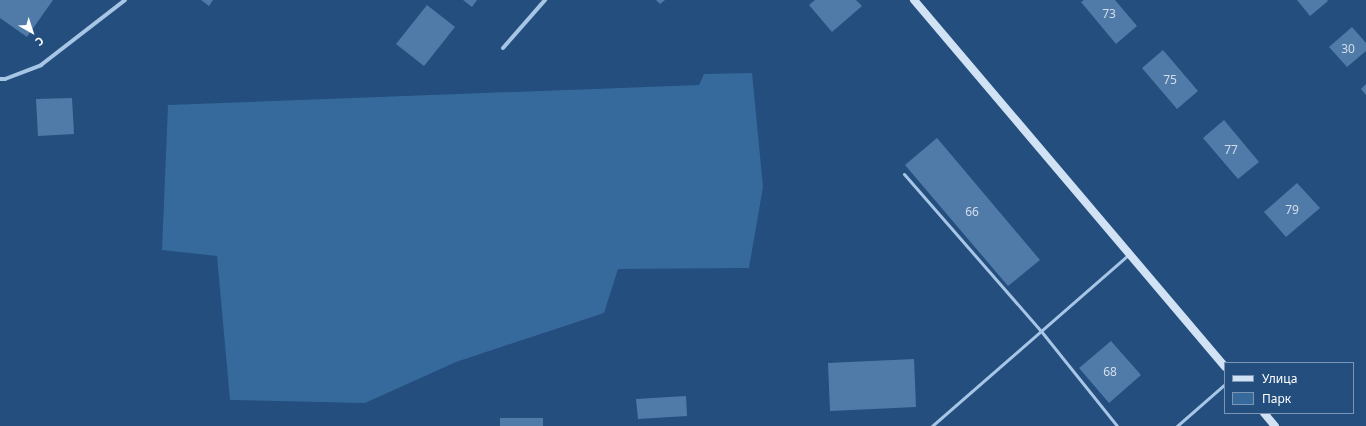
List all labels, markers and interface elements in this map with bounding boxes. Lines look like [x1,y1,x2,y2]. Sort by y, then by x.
house number: 73 [1102,7,1116,21]
north arrow [12,12,52,52]
text: С [32,34,47,50]
house number: 30 [1341,42,1355,56]
house number: 75 [1163,73,1177,87]
house number: 77 [1224,143,1238,157]
house number: 79 [1285,203,1299,217]
house number: 66 [965,205,979,219]
legend [1224,362,1354,414]
house number: 68 [1103,365,1117,379]
text: Улица [1262,370,1297,387]
text: Парк [1262,390,1291,407]

